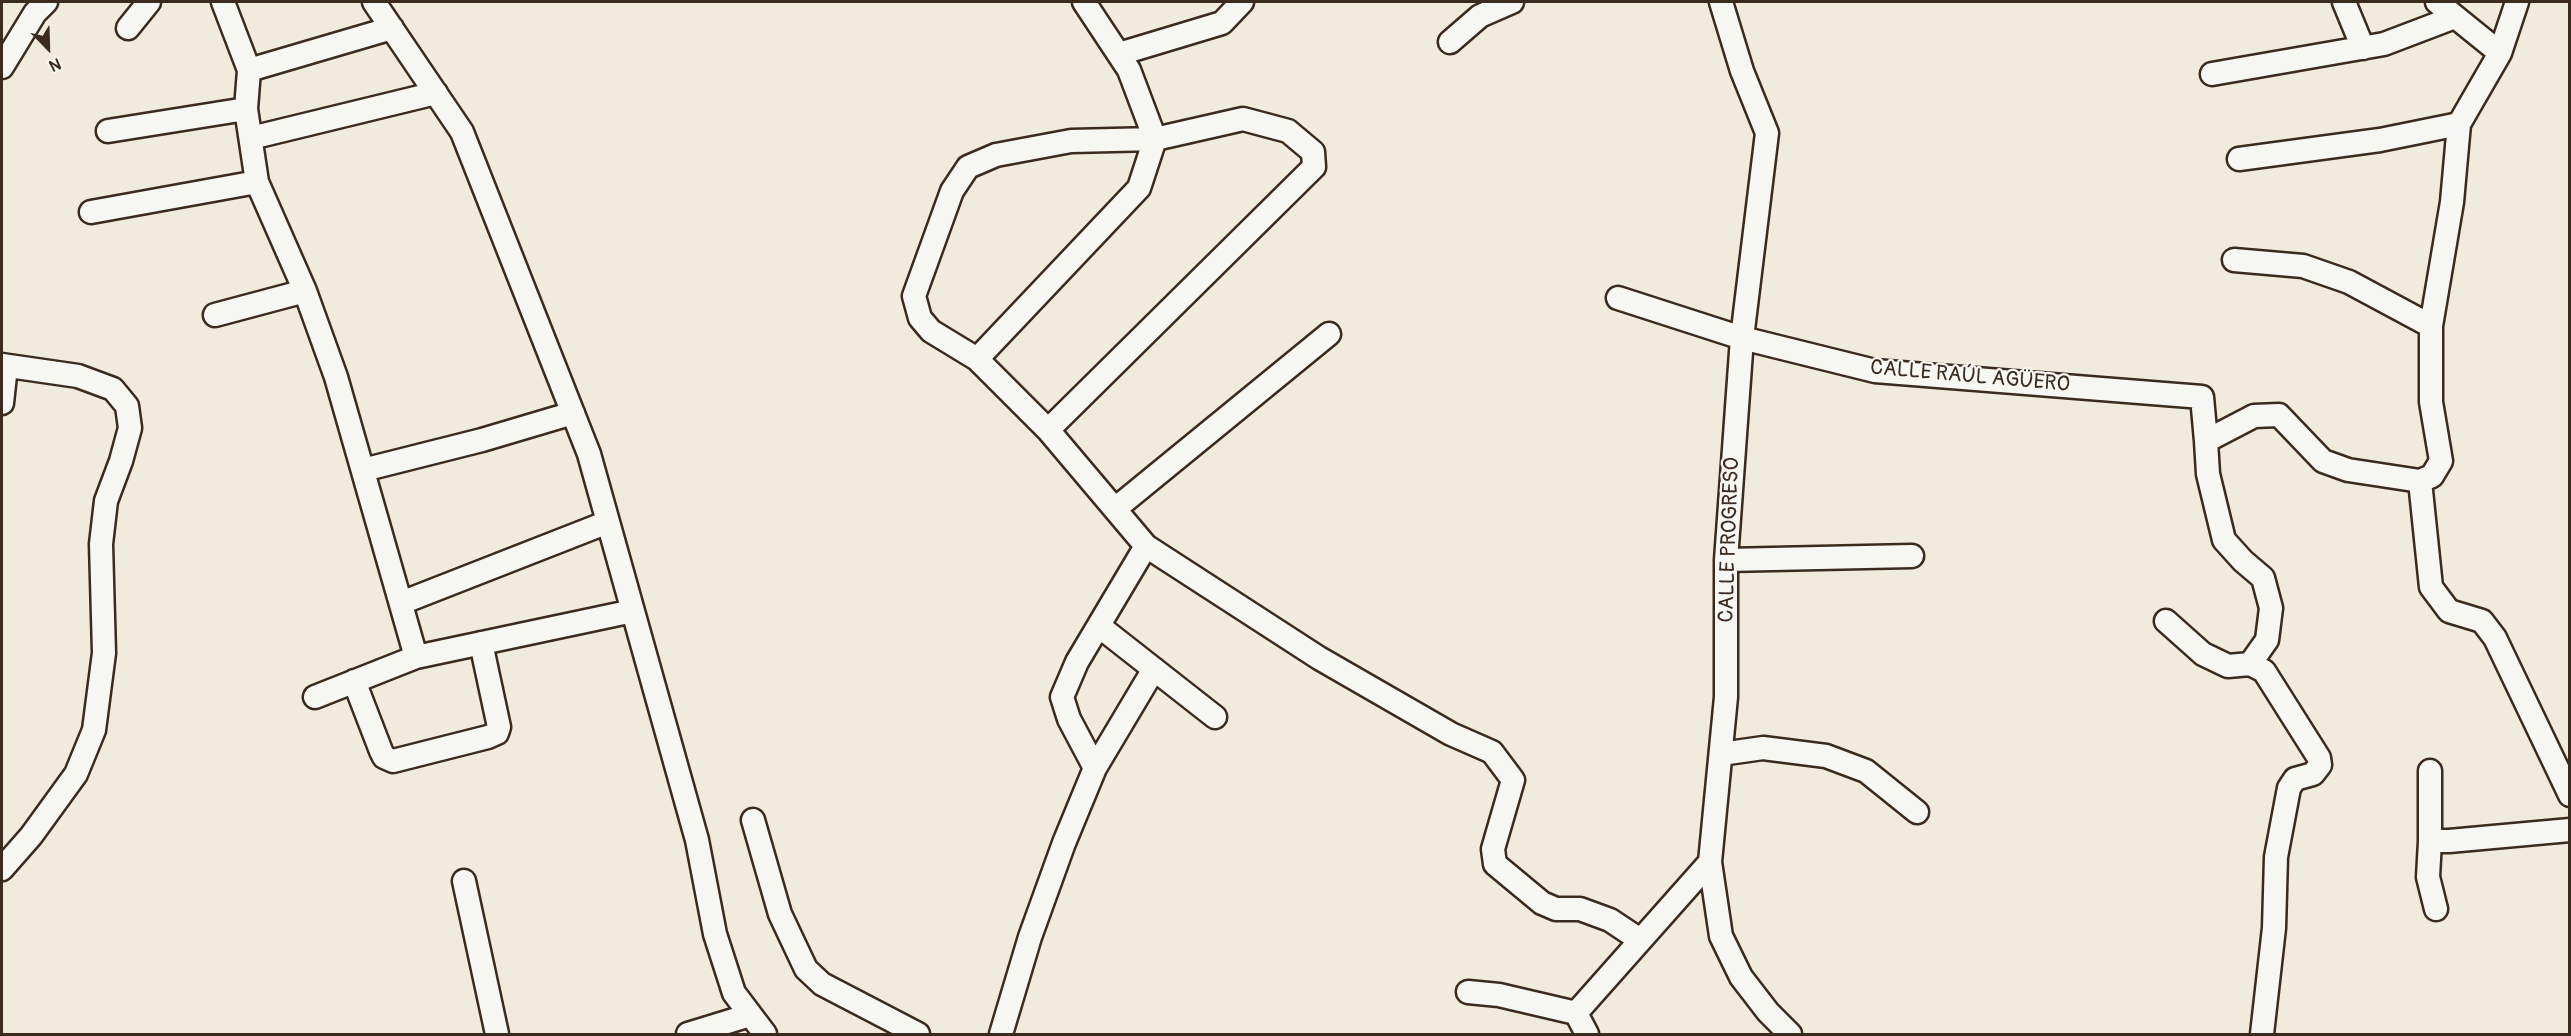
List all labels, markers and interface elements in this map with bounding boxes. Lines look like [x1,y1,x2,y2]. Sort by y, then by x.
north arrow [18,18,78,78]
text: N [46,53,64,76]
street label: CALLE RAÚL AGÜERO [1869,356,2071,398]
street label: CALLE PROGRESO [1715,457,1745,623]

